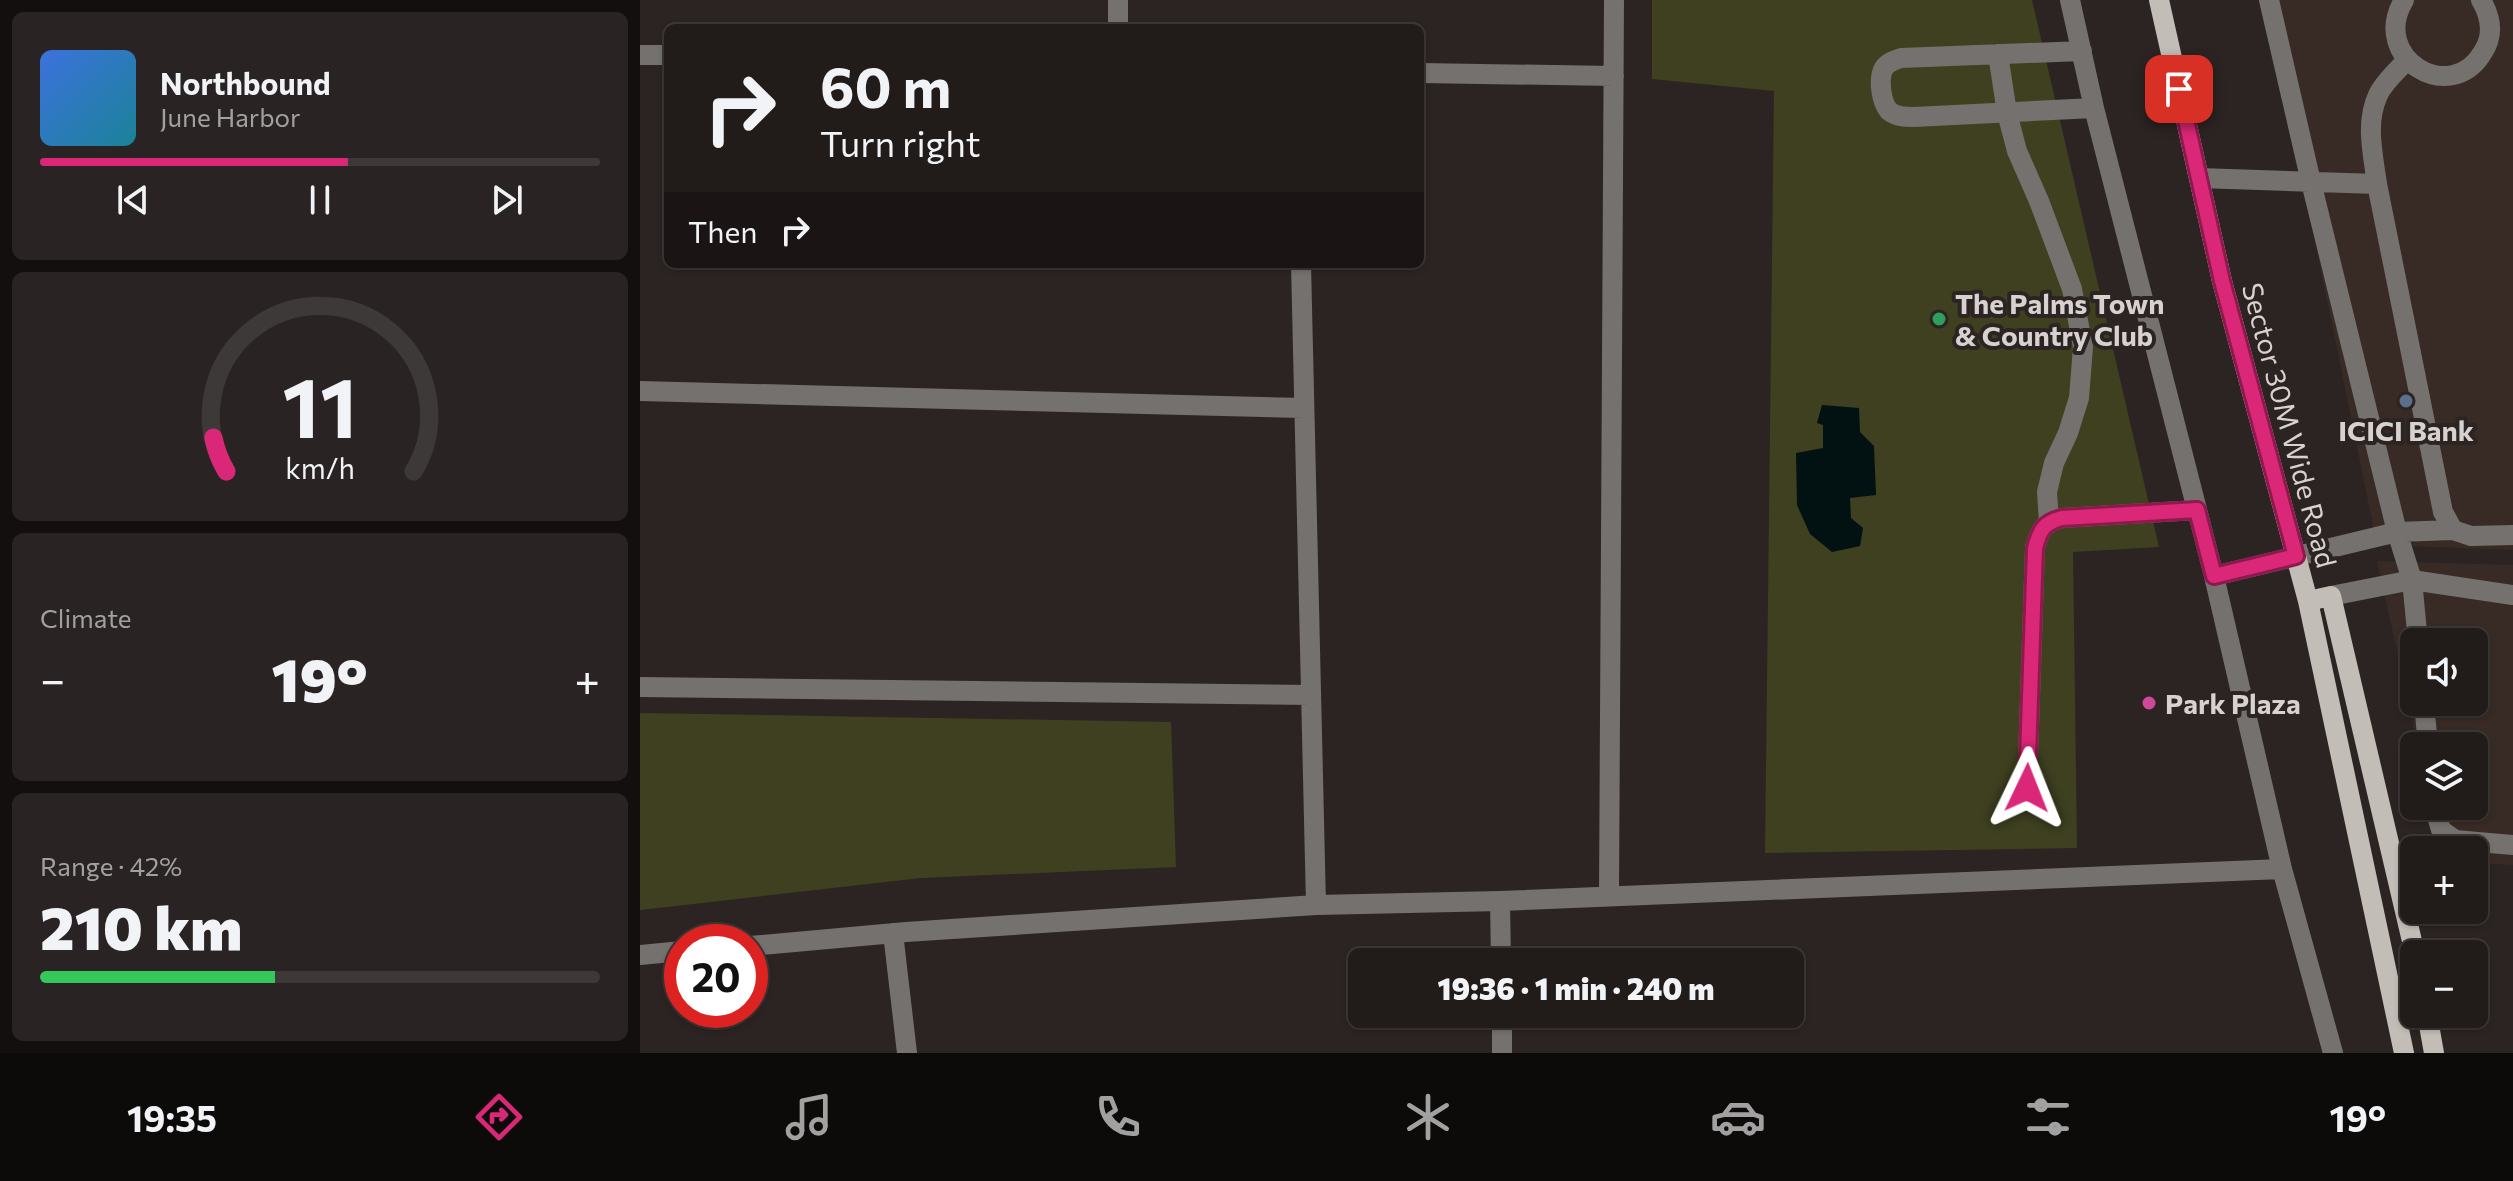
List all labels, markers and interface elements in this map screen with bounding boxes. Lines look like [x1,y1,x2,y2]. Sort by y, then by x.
text: 60 m [820,51,951,120]
pin [2145,55,2213,123]
icon: right [688,56,792,160]
text: Northbound [160,64,331,101]
icon: arrive [2157,67,2201,111]
text: June Harbor [160,101,300,132]
text: Turn right [820,120,981,164]
icon: previous [111,178,155,222]
icon: pause [298,178,342,222]
icon: next [485,178,529,222]
icon: right [773,208,817,252]
text: Then [688,212,757,249]
street label: Sector 30M Wide Road [2236,279,2344,571]
place label: The Palms Town & Country Club [1955,286,2164,352]
marker: The Palms Town & Country Club [1930,310,1948,328]
text: 11 [282,353,358,455]
marker: ICICI Bank [2397,392,2415,410]
place label: ICICI Bank [2338,413,2474,447]
text: km/h [285,451,355,486]
text: Climate [40,602,132,633]
map controls [2400,628,2488,1028]
button: sound [2400,628,2488,716]
text: 19° [271,641,368,714]
text: − [40,651,65,705]
text: + [574,651,600,705]
place label: Park Plaza [2165,686,2301,720]
marker: Park Plaza [2140,694,2158,712]
button: layers [2400,732,2488,820]
position arrow [1985,746,2069,830]
button: + [2400,836,2488,924]
text: Range · 42% [40,850,182,881]
text: 210 km [40,889,242,962]
speed limit sign: 20 [664,924,768,1028]
button: − [2400,940,2488,1028]
text: 19:36 · 1 min · 240 m [1438,969,1714,1006]
icon: directions [471,1089,527,1145]
icon: music [781,1089,837,1145]
icon: phone [1090,1089,1146,1145]
icon: climate [1400,1089,1456,1145]
icon: car [1710,1089,1766,1145]
icon: filters [2020,1089,2076,1145]
text: 19:35 [127,1095,217,1139]
text: 19° [2330,1095,2386,1139]

